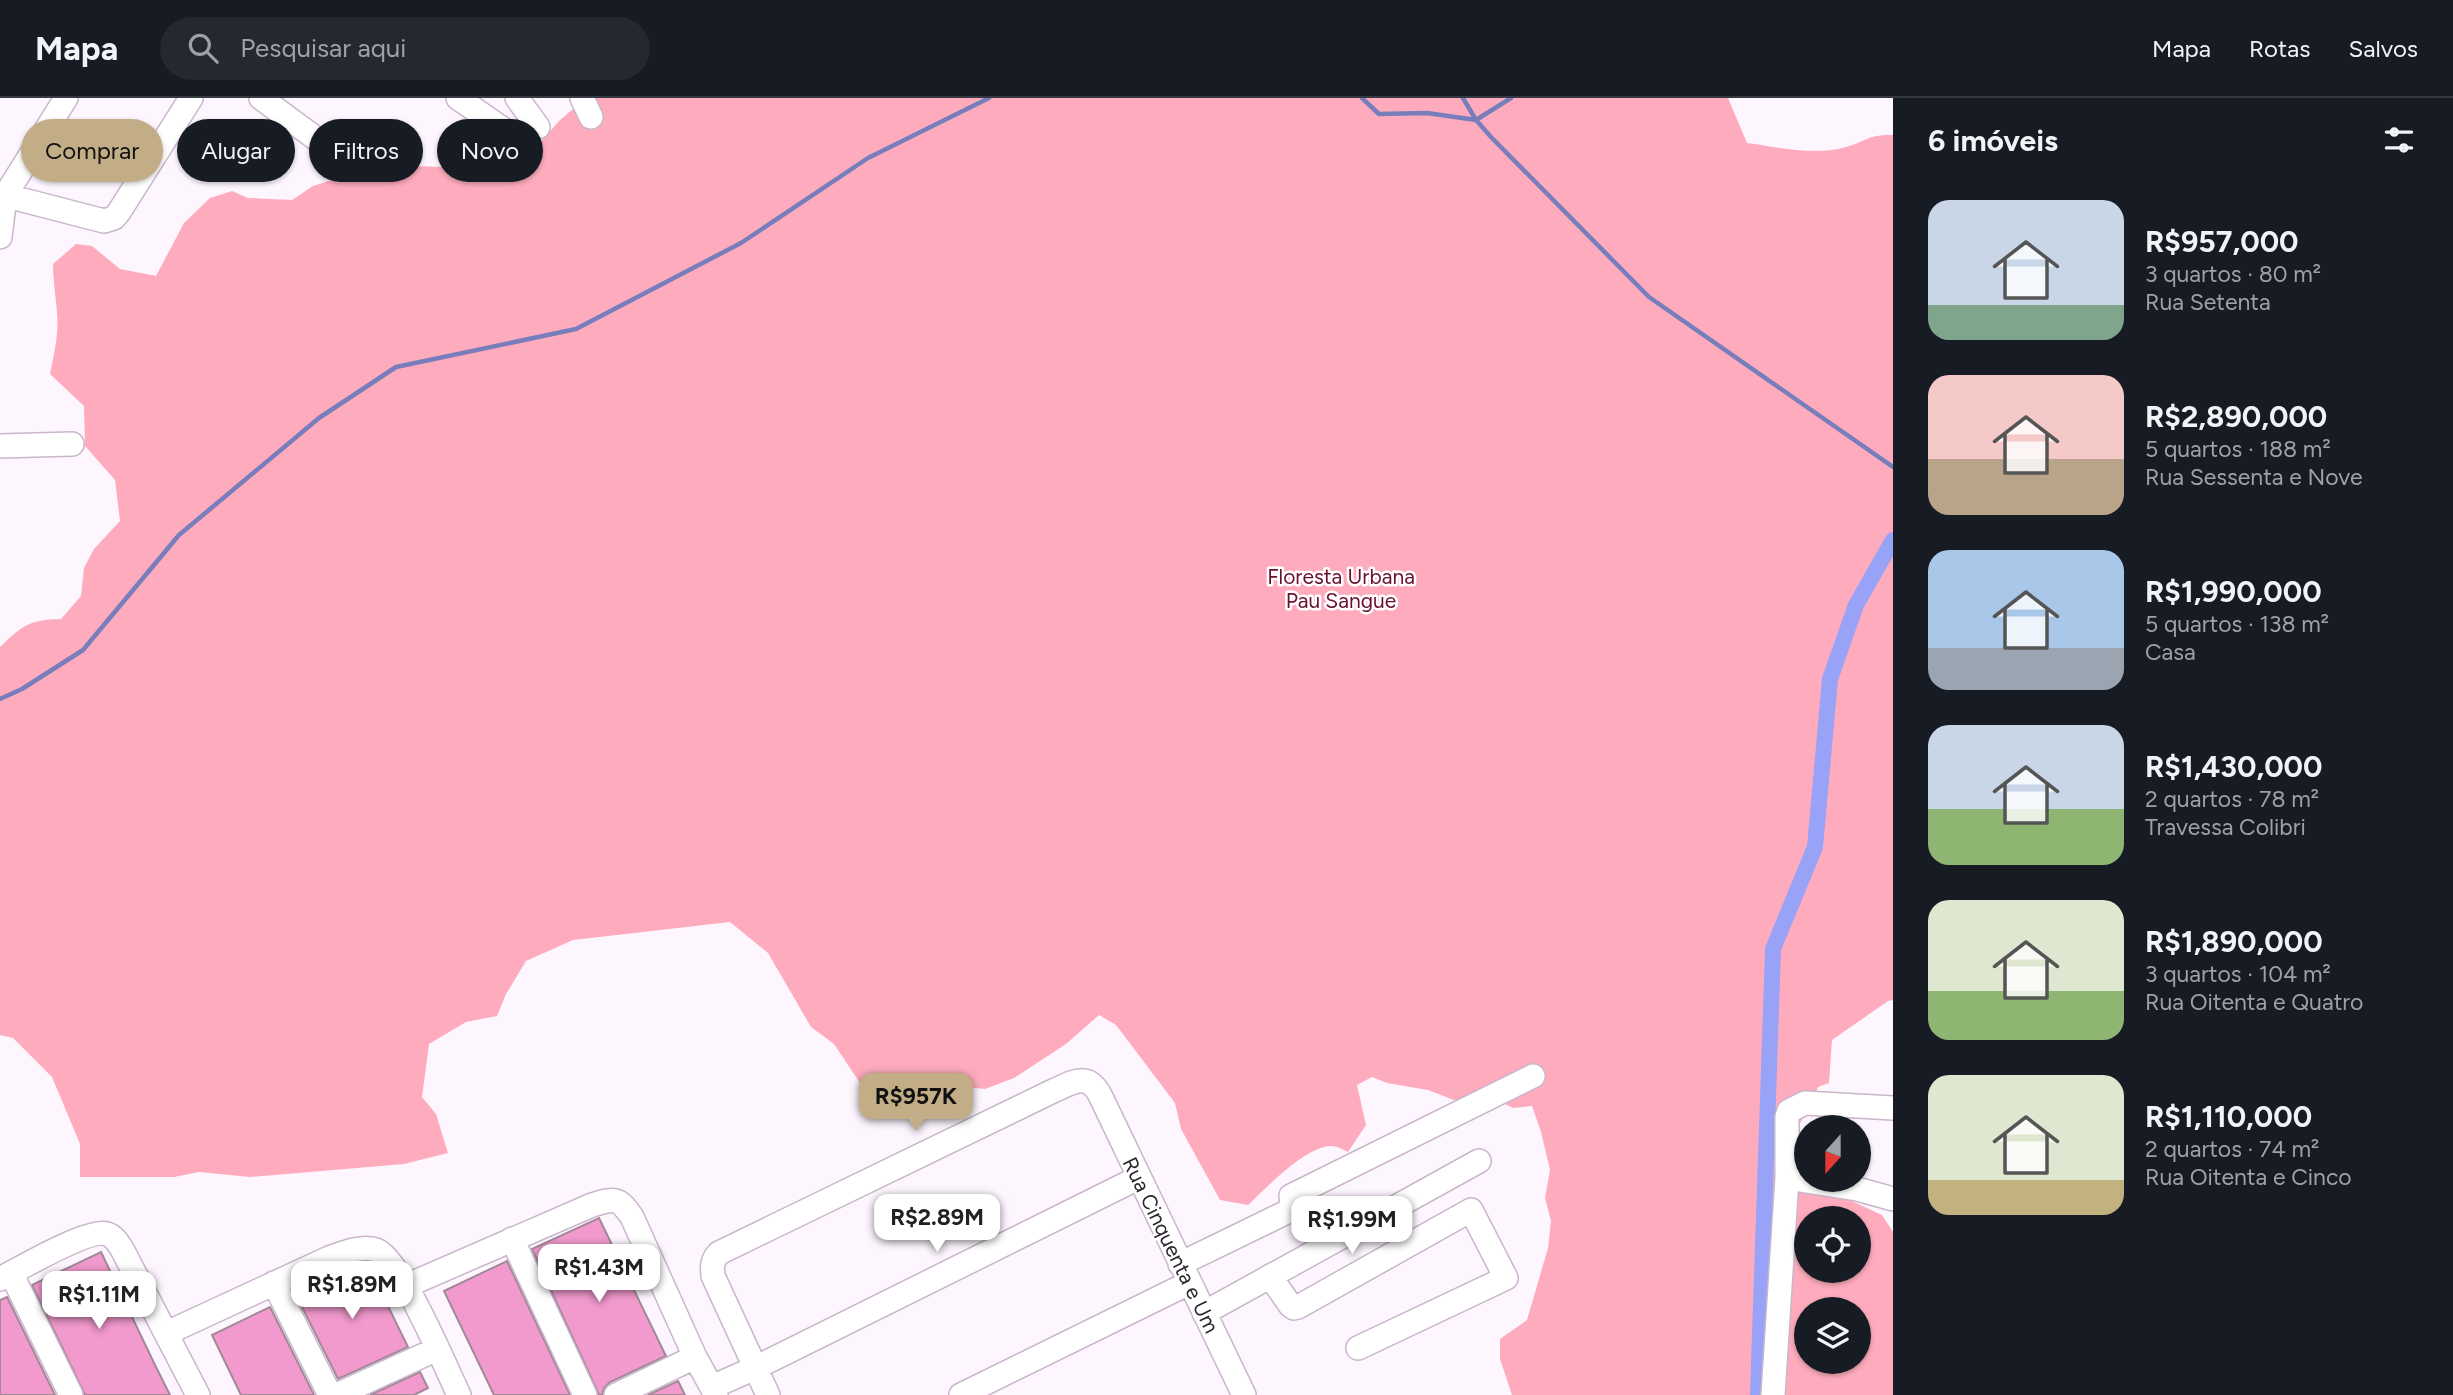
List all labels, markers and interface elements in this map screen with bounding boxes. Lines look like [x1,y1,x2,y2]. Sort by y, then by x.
search box [160,17,650,80]
text: Mapa [35,29,118,68]
icon: search [184,29,222,67]
text: Pesquisar aqui [240,32,406,64]
text: Mapa [2152,34,2211,63]
text: Rotas [2249,34,2310,63]
text: Salvos [2348,34,2418,63]
chip: Comprar [21,119,163,182]
chip: Alugar [177,119,295,182]
chip: Filtros [309,119,423,182]
chip: Novo [437,119,543,182]
icon: filters [2380,121,2418,159]
text: 6 imóveis [1928,122,2058,159]
text: R$957,000 [2145,223,2299,260]
icon: home [1984,228,2068,312]
text: 3 quartos · 80 m² [2145,260,2321,288]
text: Rua Setenta [2145,288,2271,316]
text: R$2,890,000 [2145,398,2327,435]
icon: home [1984,403,2068,487]
text: 5 quartos · 188 m² [2145,435,2331,463]
text: Rua Sessenta e Nove [2145,463,2363,491]
park label: Floresta Urbana Pau Sangue [1267,564,1415,613]
text: R$1,990,000 [2145,573,2322,610]
icon: home [1984,578,2068,662]
text: 5 quartos · 138 m² [2145,610,2329,638]
text: Casa [2145,638,2196,666]
text: R$1,430,000 [2145,748,2322,785]
icon: home [1984,753,2068,837]
text: 2 quartos · 78 m² [2145,785,2319,813]
text: Travessa Colibri [2145,813,2306,841]
text: R$1,890,000 [2145,923,2323,960]
icon: home [1984,928,2068,1012]
text: 3 quartos · 104 m² [2145,960,2331,988]
text: Rua Oitenta e Quatro [2145,988,2363,1016]
pin: R$957K [859,1074,973,1133]
text: R$957K [875,1082,957,1110]
text: R$1,110,000 [2145,1098,2312,1135]
icon: home [1984,1103,2068,1187]
north arrow [1794,1115,1871,1192]
map controls [1794,1115,1871,1374]
text: 2 quartos · 74 m² [2145,1135,2319,1163]
street label: Rua Cinquenta e Um [1118,1153,1224,1337]
text: Rua Oitenta e Cinco [2145,1163,2352,1191]
pin: R$2.89M [872,1194,1002,1254]
pin: R$1.99M [1287,1196,1417,1256]
text: R$2.89M [890,1203,984,1231]
text: R$1.99M [1307,1205,1397,1233]
button: locate [1794,1206,1871,1283]
pin: R$1.43M [534,1244,664,1304]
text: R$1.43M [554,1253,644,1281]
pin: R$1.89M [287,1262,417,1321]
text: R$1.89M [307,1270,397,1298]
pin: R$1.11M [34,1272,164,1331]
text: R$1.11M [58,1280,140,1308]
button: layers [1794,1297,1871,1374]

